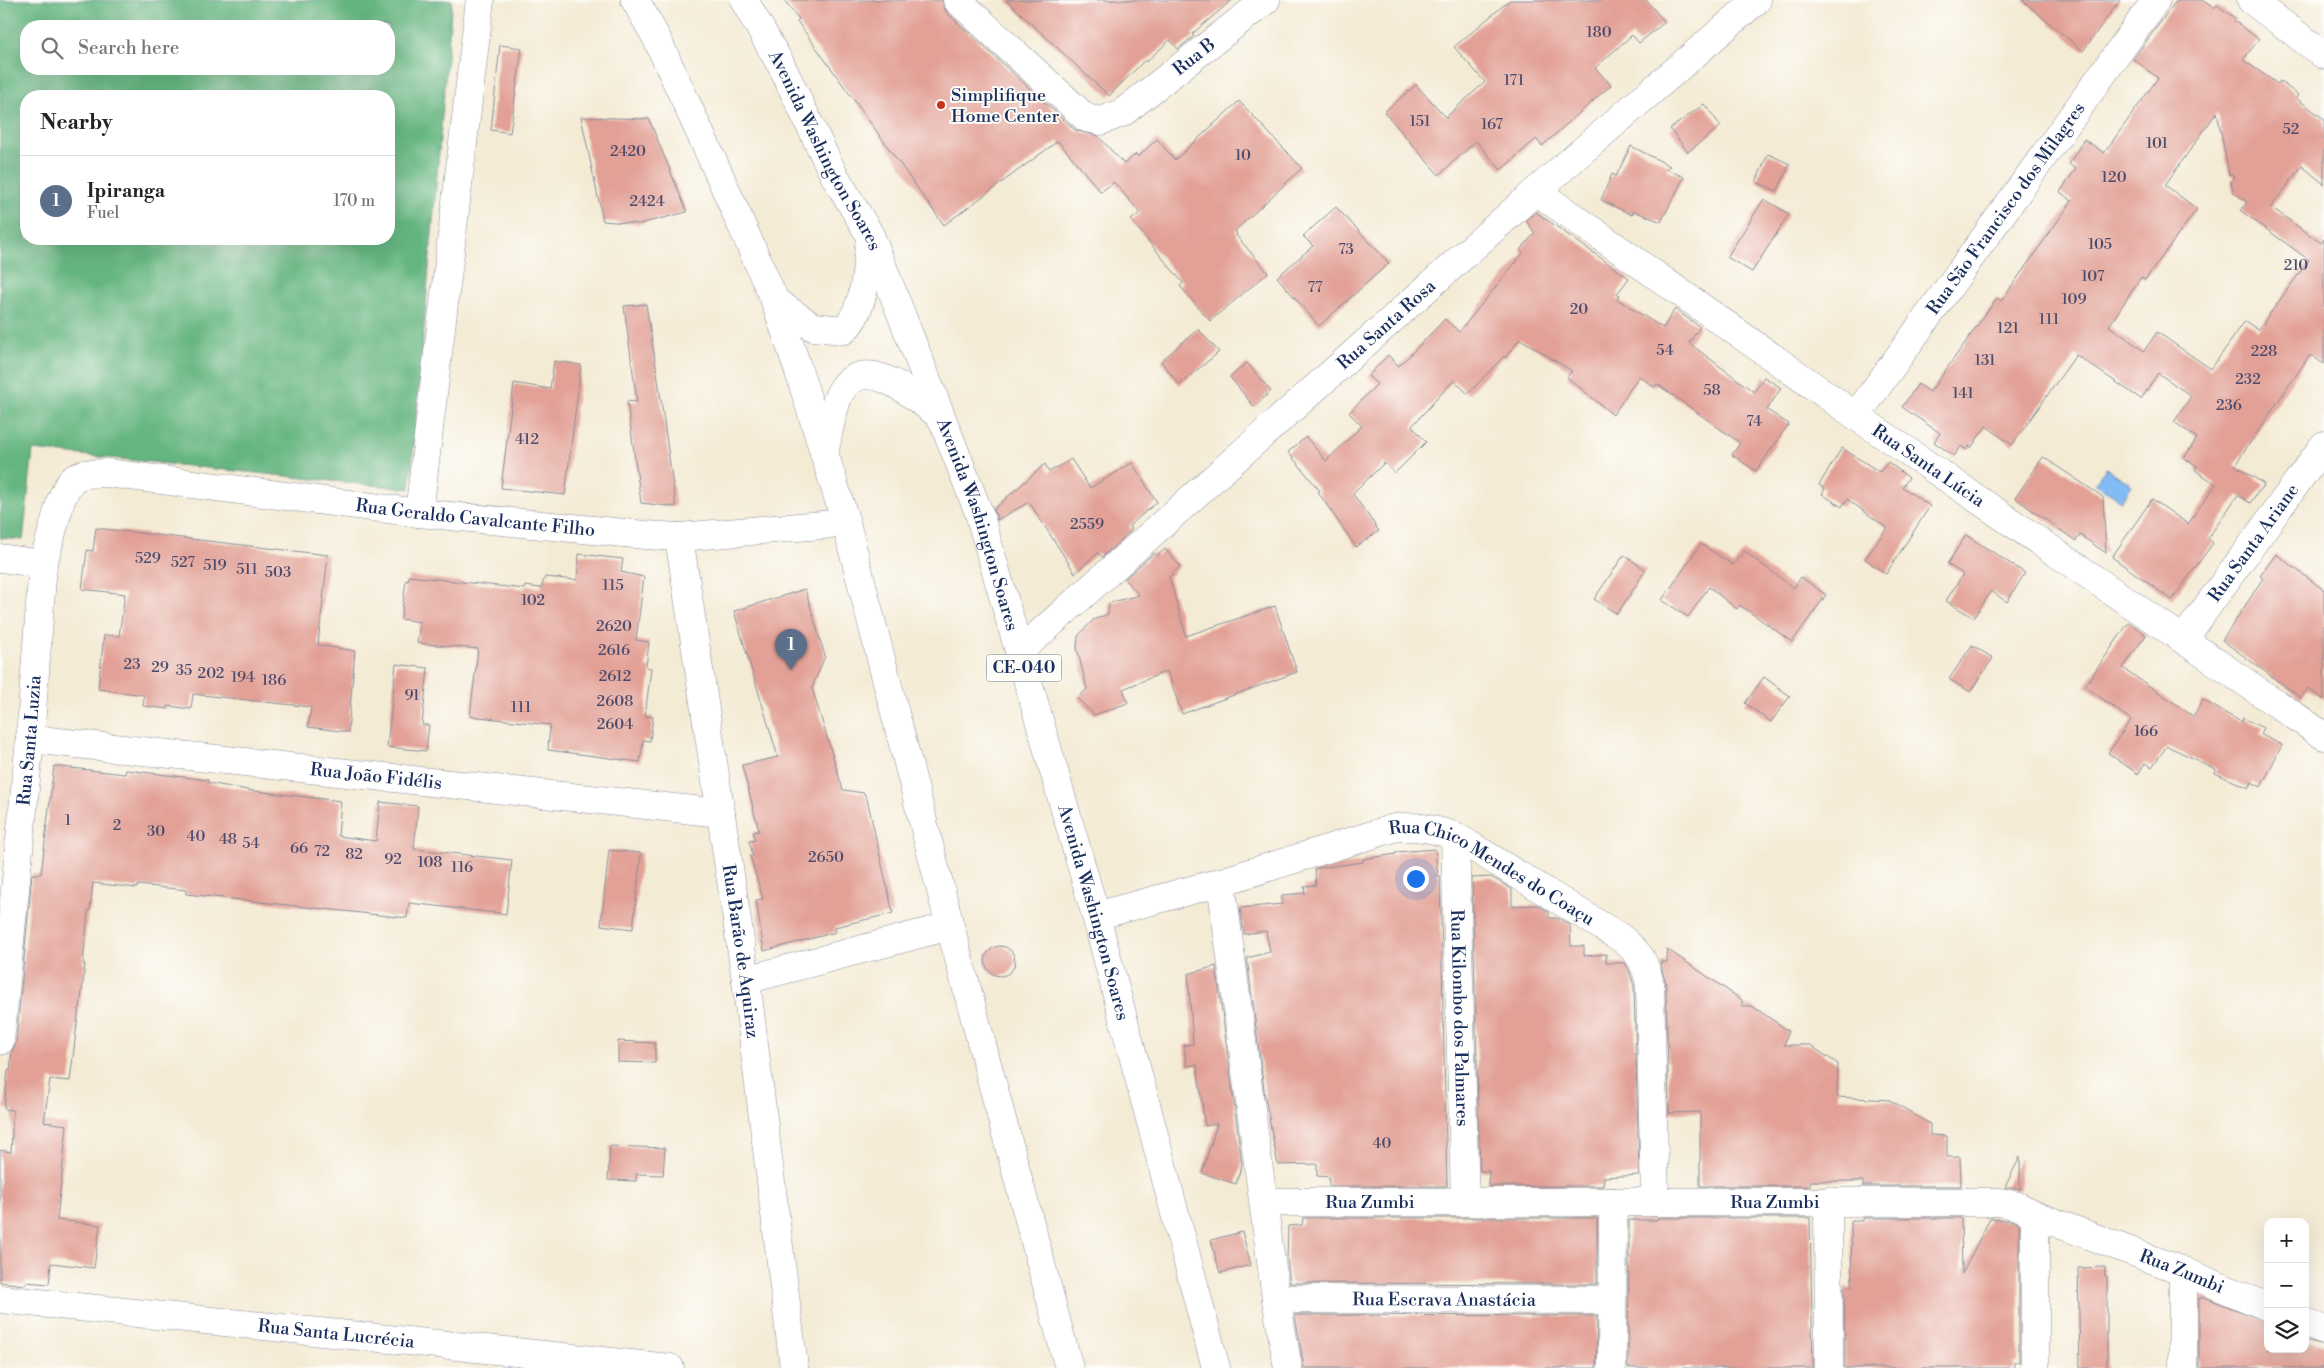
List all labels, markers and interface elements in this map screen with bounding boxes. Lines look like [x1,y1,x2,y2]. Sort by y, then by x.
search box [20,20,395,75]
house number: 180 [1586,23,1612,42]
street label: Rua B [1168,33,1220,80]
icon: search [38,34,66,62]
text: Search here [78,36,179,60]
street label: Avenida Washington Soares [763,45,887,254]
house number: 171 [1504,71,1525,90]
place label: Simplifique Home Center [951,84,1060,128]
street label: Rua São Francisco dos Milagres [1921,97,2090,319]
marker: Simplifique Home Center [935,99,947,111]
text: Nearby [40,110,113,136]
house number: 151 [1409,112,1431,131]
house number: 167 [1481,115,1503,134]
house number: 52 [2283,120,2299,139]
house number: 101 [2146,134,2168,153]
house number: 2420 [610,142,646,161]
house number: 10 [1235,146,1251,165]
house number: 120 [2101,168,2127,187]
text: Ipiranga [87,179,165,203]
text: 1 [52,191,60,211]
text: 170 m [333,191,375,211]
house number: 2424 [629,192,665,211]
text: Fuel [87,203,119,223]
house number: 105 [2088,235,2112,254]
house number: 73 [1338,240,1354,259]
house number: 210 [2284,256,2308,275]
house number: 107 [2081,267,2105,286]
street label: Rua Santa Rosa [1332,274,1441,375]
house number: 77 [1307,278,1323,297]
house number: 109 [2061,290,2087,309]
house number: 20 [1570,300,1588,319]
house number: 111 [2039,310,2060,329]
house number: 121 [1997,319,2020,338]
house number: 54 [1656,341,1674,360]
house number: 228 [2251,342,2277,361]
house number: 131 [1975,351,1996,370]
house number: 232 [2235,370,2261,389]
house number: 58 [1703,381,1721,400]
house number: 141 [1952,384,1974,403]
house number: 236 [2216,396,2242,415]
house number: 74 [1746,412,1762,431]
street label: Avenida Washington Soares [931,414,1024,633]
street label: Rua Santa Lúcia [1868,419,1990,513]
house number: 412 [515,430,539,449]
street label: Rua Santa Ariane [2203,479,2304,606]
street label: Rua Geraldo Cavalcante Filho [354,493,596,542]
house number: 2559 [1070,515,1104,534]
house number: 529 [135,549,161,568]
house number: 527 [171,553,196,572]
house number: 519 [203,556,227,575]
house number: 511 [236,560,258,579]
house number: 503 [265,563,291,582]
house number: 115 [602,576,624,595]
house number: 102 [521,591,545,610]
house number: 2620 [596,617,632,636]
pin: 1 [775,629,807,670]
house number: 2616 [598,641,630,660]
road number: CE-040 [986,654,1062,681]
house number: 23 [124,655,140,674]
house number: 29 [151,658,169,677]
house number: 35 [176,661,192,680]
house number: 202 [198,664,224,683]
house number: 2612 [599,667,631,686]
house number: 194 [231,668,255,687]
house number: 186 [262,671,286,690]
street label: Rua Santa Luzia [12,673,46,807]
house number: 91 [404,686,420,705]
house number: 2608 [597,692,633,711]
house number: 111 [511,698,532,717]
house number: 2604 [597,715,633,734]
house number: 166 [2134,722,2158,741]
street label: Rua João Fidélis [309,758,443,795]
street label: Avenida Washington Soares [1052,801,1135,1023]
house number: 1 [65,811,72,830]
street label: Rua Chico Mendes do Coaçu [1387,815,1599,931]
house number: 2 [113,816,121,835]
house number: 30 [147,822,165,841]
house number: 40 [187,827,205,846]
house number: 48 [219,830,237,849]
house number: 54 [242,834,260,853]
house number: 66 [290,839,308,858]
house number: 72 [314,842,330,861]
house number: 82 [345,845,363,864]
house number: 2650 [808,848,844,867]
house number: 92 [384,850,402,869]
house number: 108 [417,853,443,872]
house number: 116 [451,858,473,877]
street label: Rua Barão de Aquiraz [717,863,765,1040]
your location [1403,866,1429,892]
street label: Rua Kilombo dos Palmares [1446,909,1474,1127]
house number: 40 [1373,1134,1391,1153]
street label: Rua Zumbi [1325,1191,1415,1214]
street label: Rua Zumbi [1730,1191,1820,1214]
map controls [2264,1218,2309,1353]
button: + [2264,1218,2309,1263]
street label: Rua Zumbi [2136,1244,2228,1299]
button: − [2264,1263,2309,1308]
street label: Rua Escrava Anastácia [1352,1288,1537,1311]
button: layers [2264,1308,2309,1353]
street label: Rua Santa Lucrécia [257,1314,417,1353]

